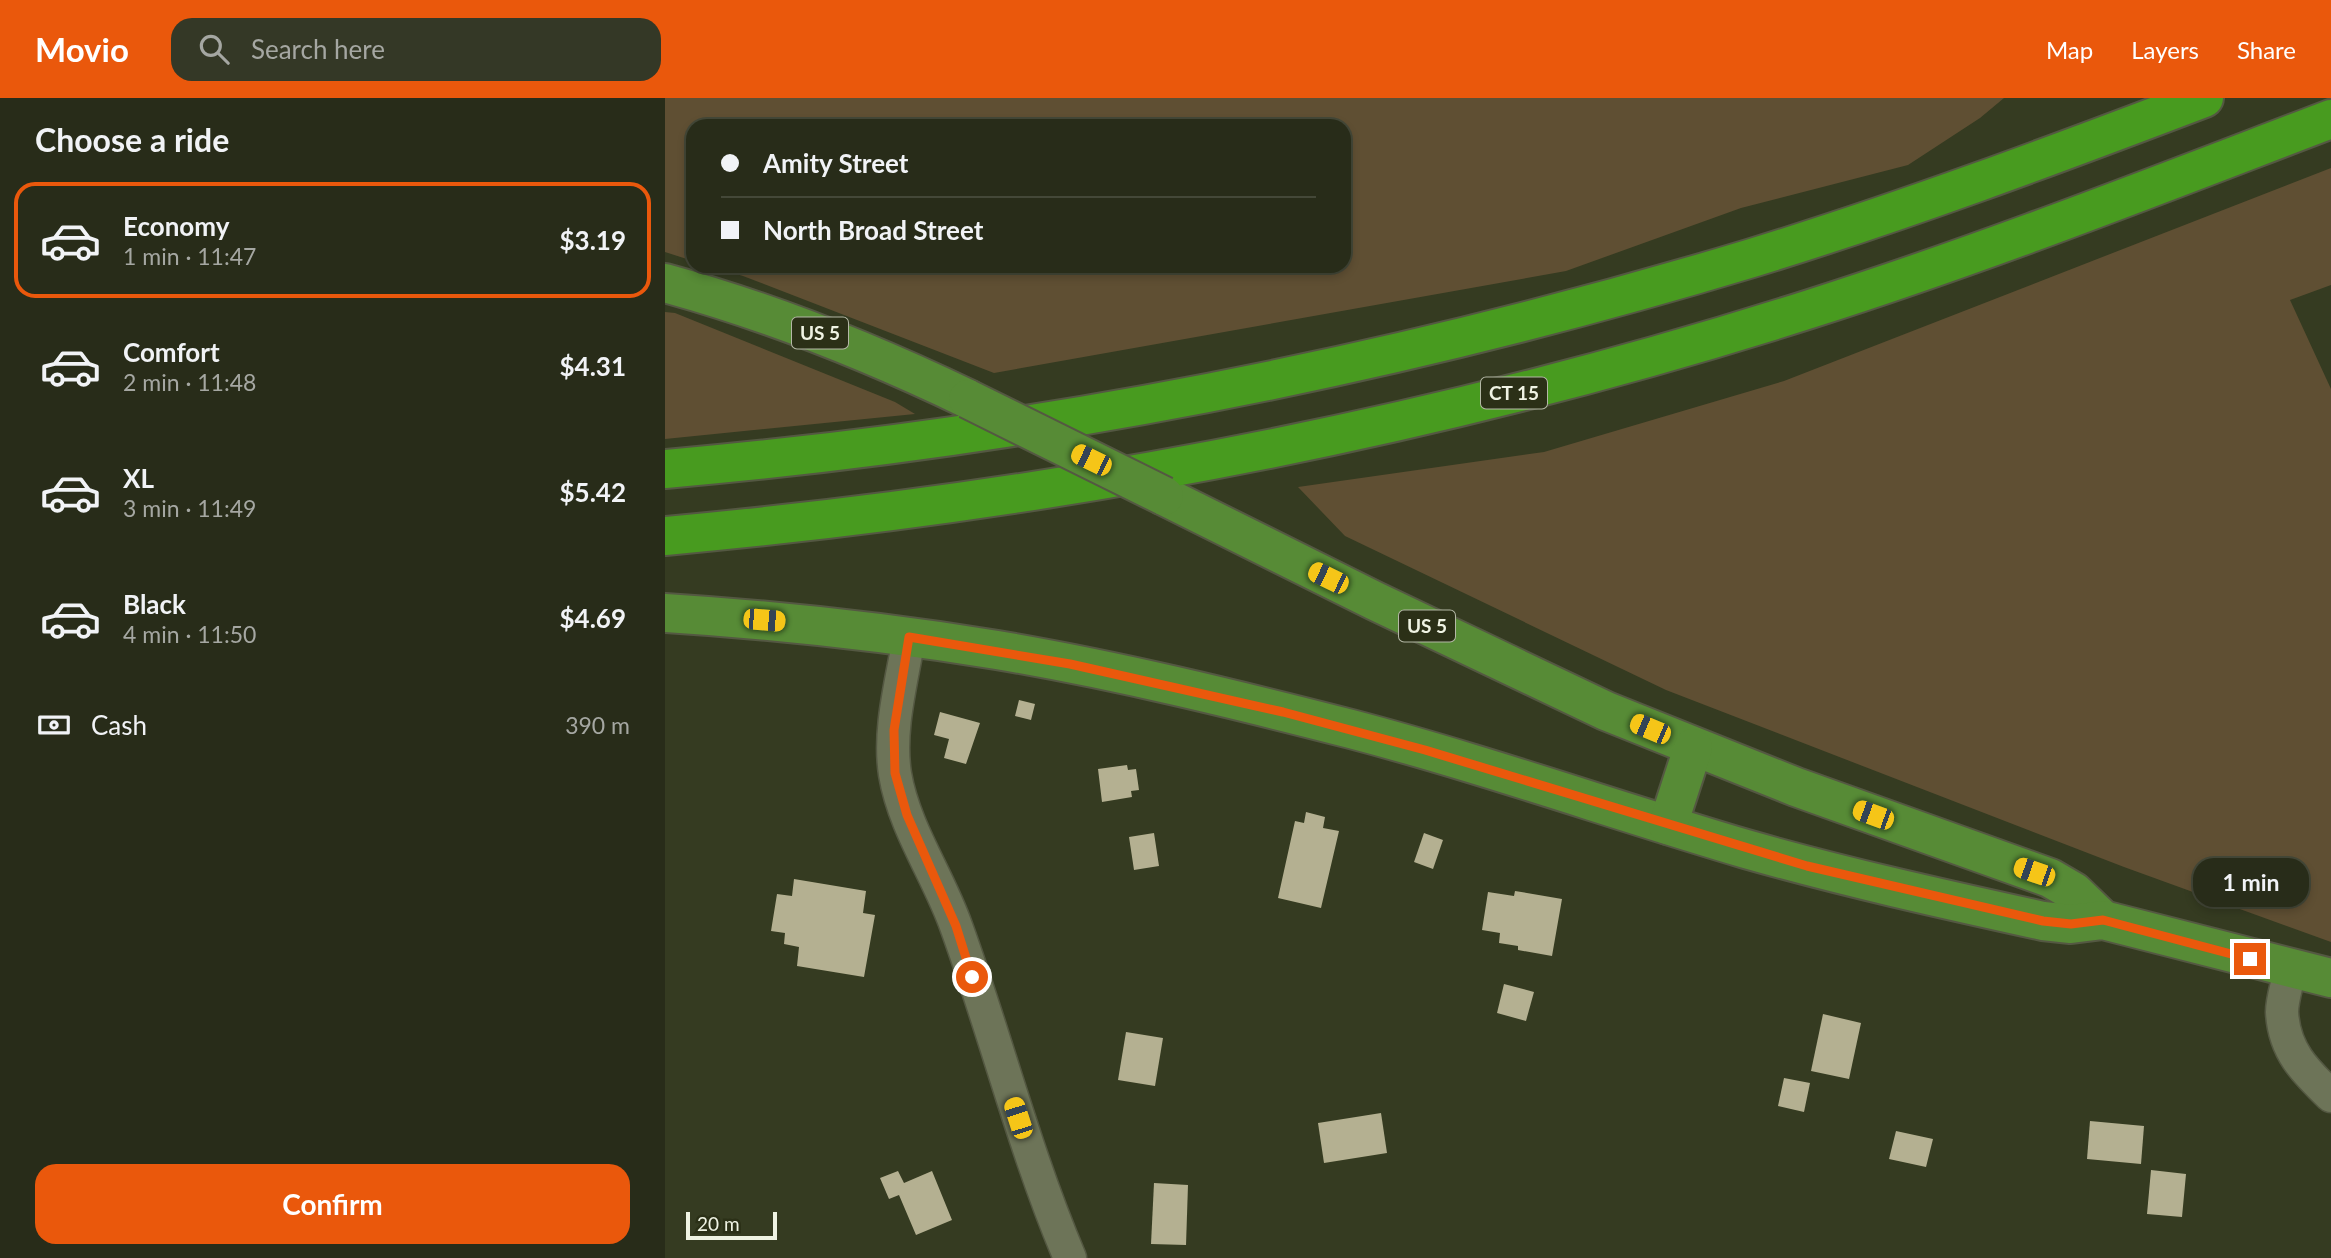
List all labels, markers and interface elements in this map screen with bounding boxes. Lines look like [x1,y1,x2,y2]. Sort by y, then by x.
search box [171,18,661,81]
text: Movio [35,29,129,69]
icon: search [195,30,233,68]
text: Search here [251,33,385,65]
text: Map [2046,35,2093,64]
text: Layers [2131,35,2199,64]
text: Share [2237,35,2296,64]
text: Choose a ride [35,120,229,159]
text: Amity Street [763,147,908,179]
icon: car [39,209,102,272]
text: Economy [123,210,229,242]
text: North Broad Street [763,214,983,246]
text: $3.19 [560,224,626,256]
text: 1 min · 11:47 [123,242,256,270]
road number: US 5 [792,317,848,348]
icon: car [39,335,102,398]
text: Comfort [123,336,220,368]
text: $4.31 [560,350,626,382]
text: 2 min · 11:48 [123,368,256,396]
road number: CT 15 [1481,378,1547,408]
car [1068,441,1115,479]
icon: car [39,461,102,524]
text: XL [123,462,154,494]
text: $5.42 [560,476,626,508]
text: 3 min · 11:49 [123,494,256,522]
car [1305,559,1352,597]
icon: car [39,587,102,650]
text: Black [123,588,186,620]
text: $4.69 [560,602,626,634]
car [743,608,786,632]
road number: US 5 [1399,610,1455,642]
text: 4 min · 11:50 [123,620,256,648]
icon: cash [35,706,73,744]
text: Cash [91,709,147,741]
text: 390 m [565,711,630,739]
car [1627,711,1674,747]
car [1850,798,1897,832]
car [2011,855,2058,889]
callout: 1 min [2192,858,2308,906]
text: 1 min [2222,868,2280,896]
route end [2234,943,2266,975]
route start [956,961,988,993]
car [1002,1095,1035,1141]
button: Confirm [35,1164,630,1244]
scale bar [686,1209,777,1241]
text: 20 m [697,1212,740,1235]

